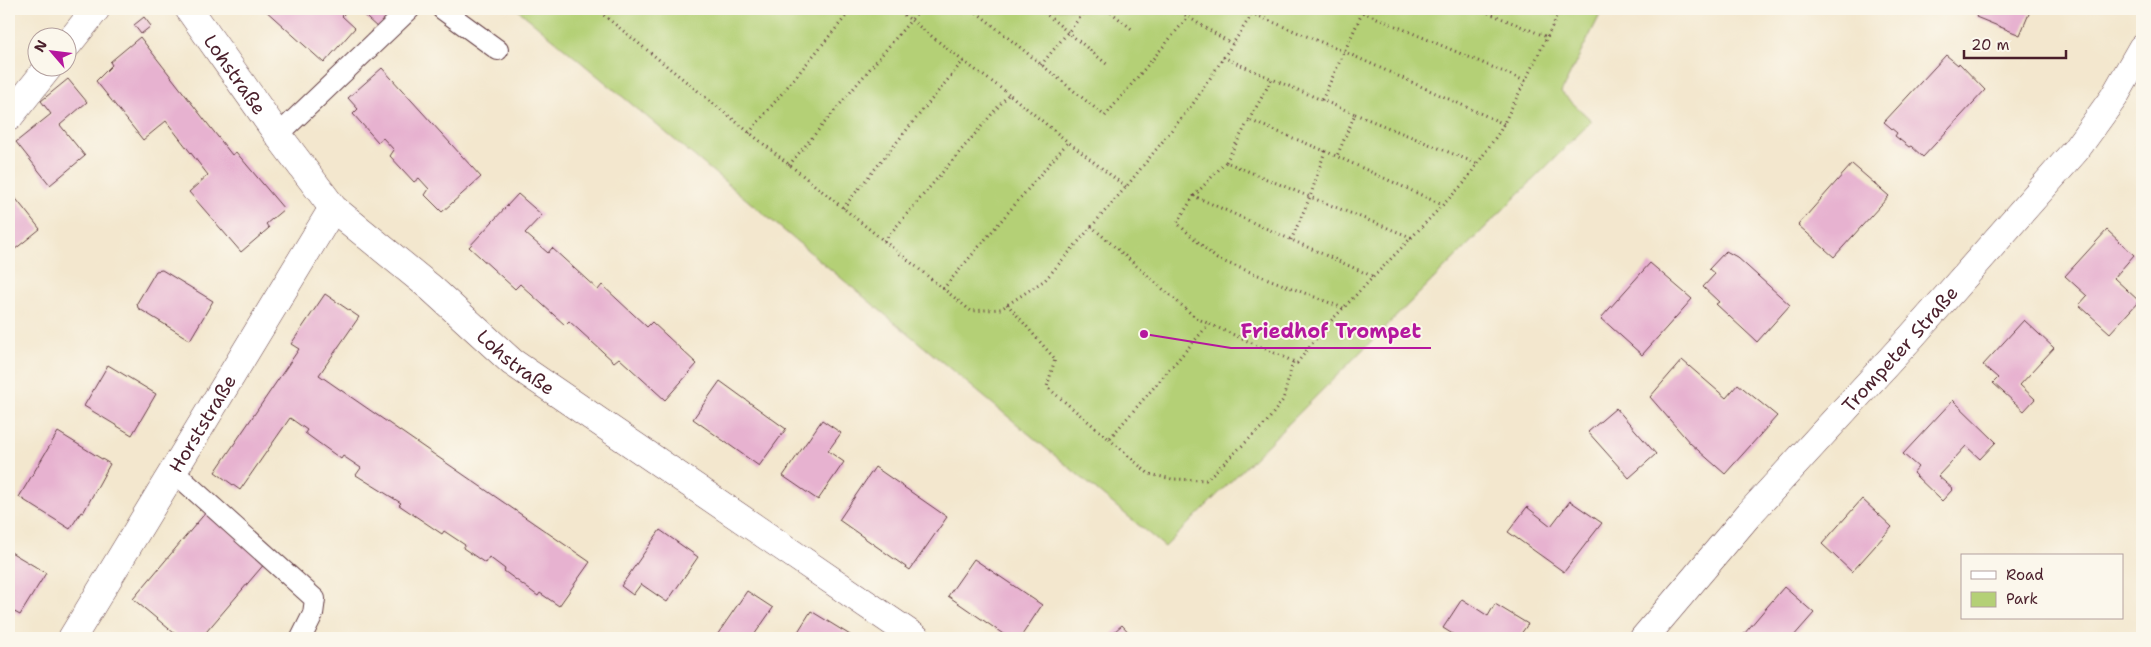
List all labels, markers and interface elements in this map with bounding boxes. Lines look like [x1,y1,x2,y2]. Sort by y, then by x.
north arrow [28,28,78,78]
scale bar [1964,28,2066,60]
street label: Lohstraße [198,29,272,120]
text: 20 m [1971,35,2010,55]
text: N [30,37,51,55]
street label: Trompeter Straße [1836,281,1964,418]
callout: Friedhof Trompet [1231,313,1431,348]
text: Friedhof Trompet [1241,318,1421,344]
street label: Lohstraße [471,324,560,401]
street label: Horststraße [163,370,242,477]
legend [1961,554,2124,620]
text: Road [2006,565,2044,585]
text: Park [2006,589,2038,609]

